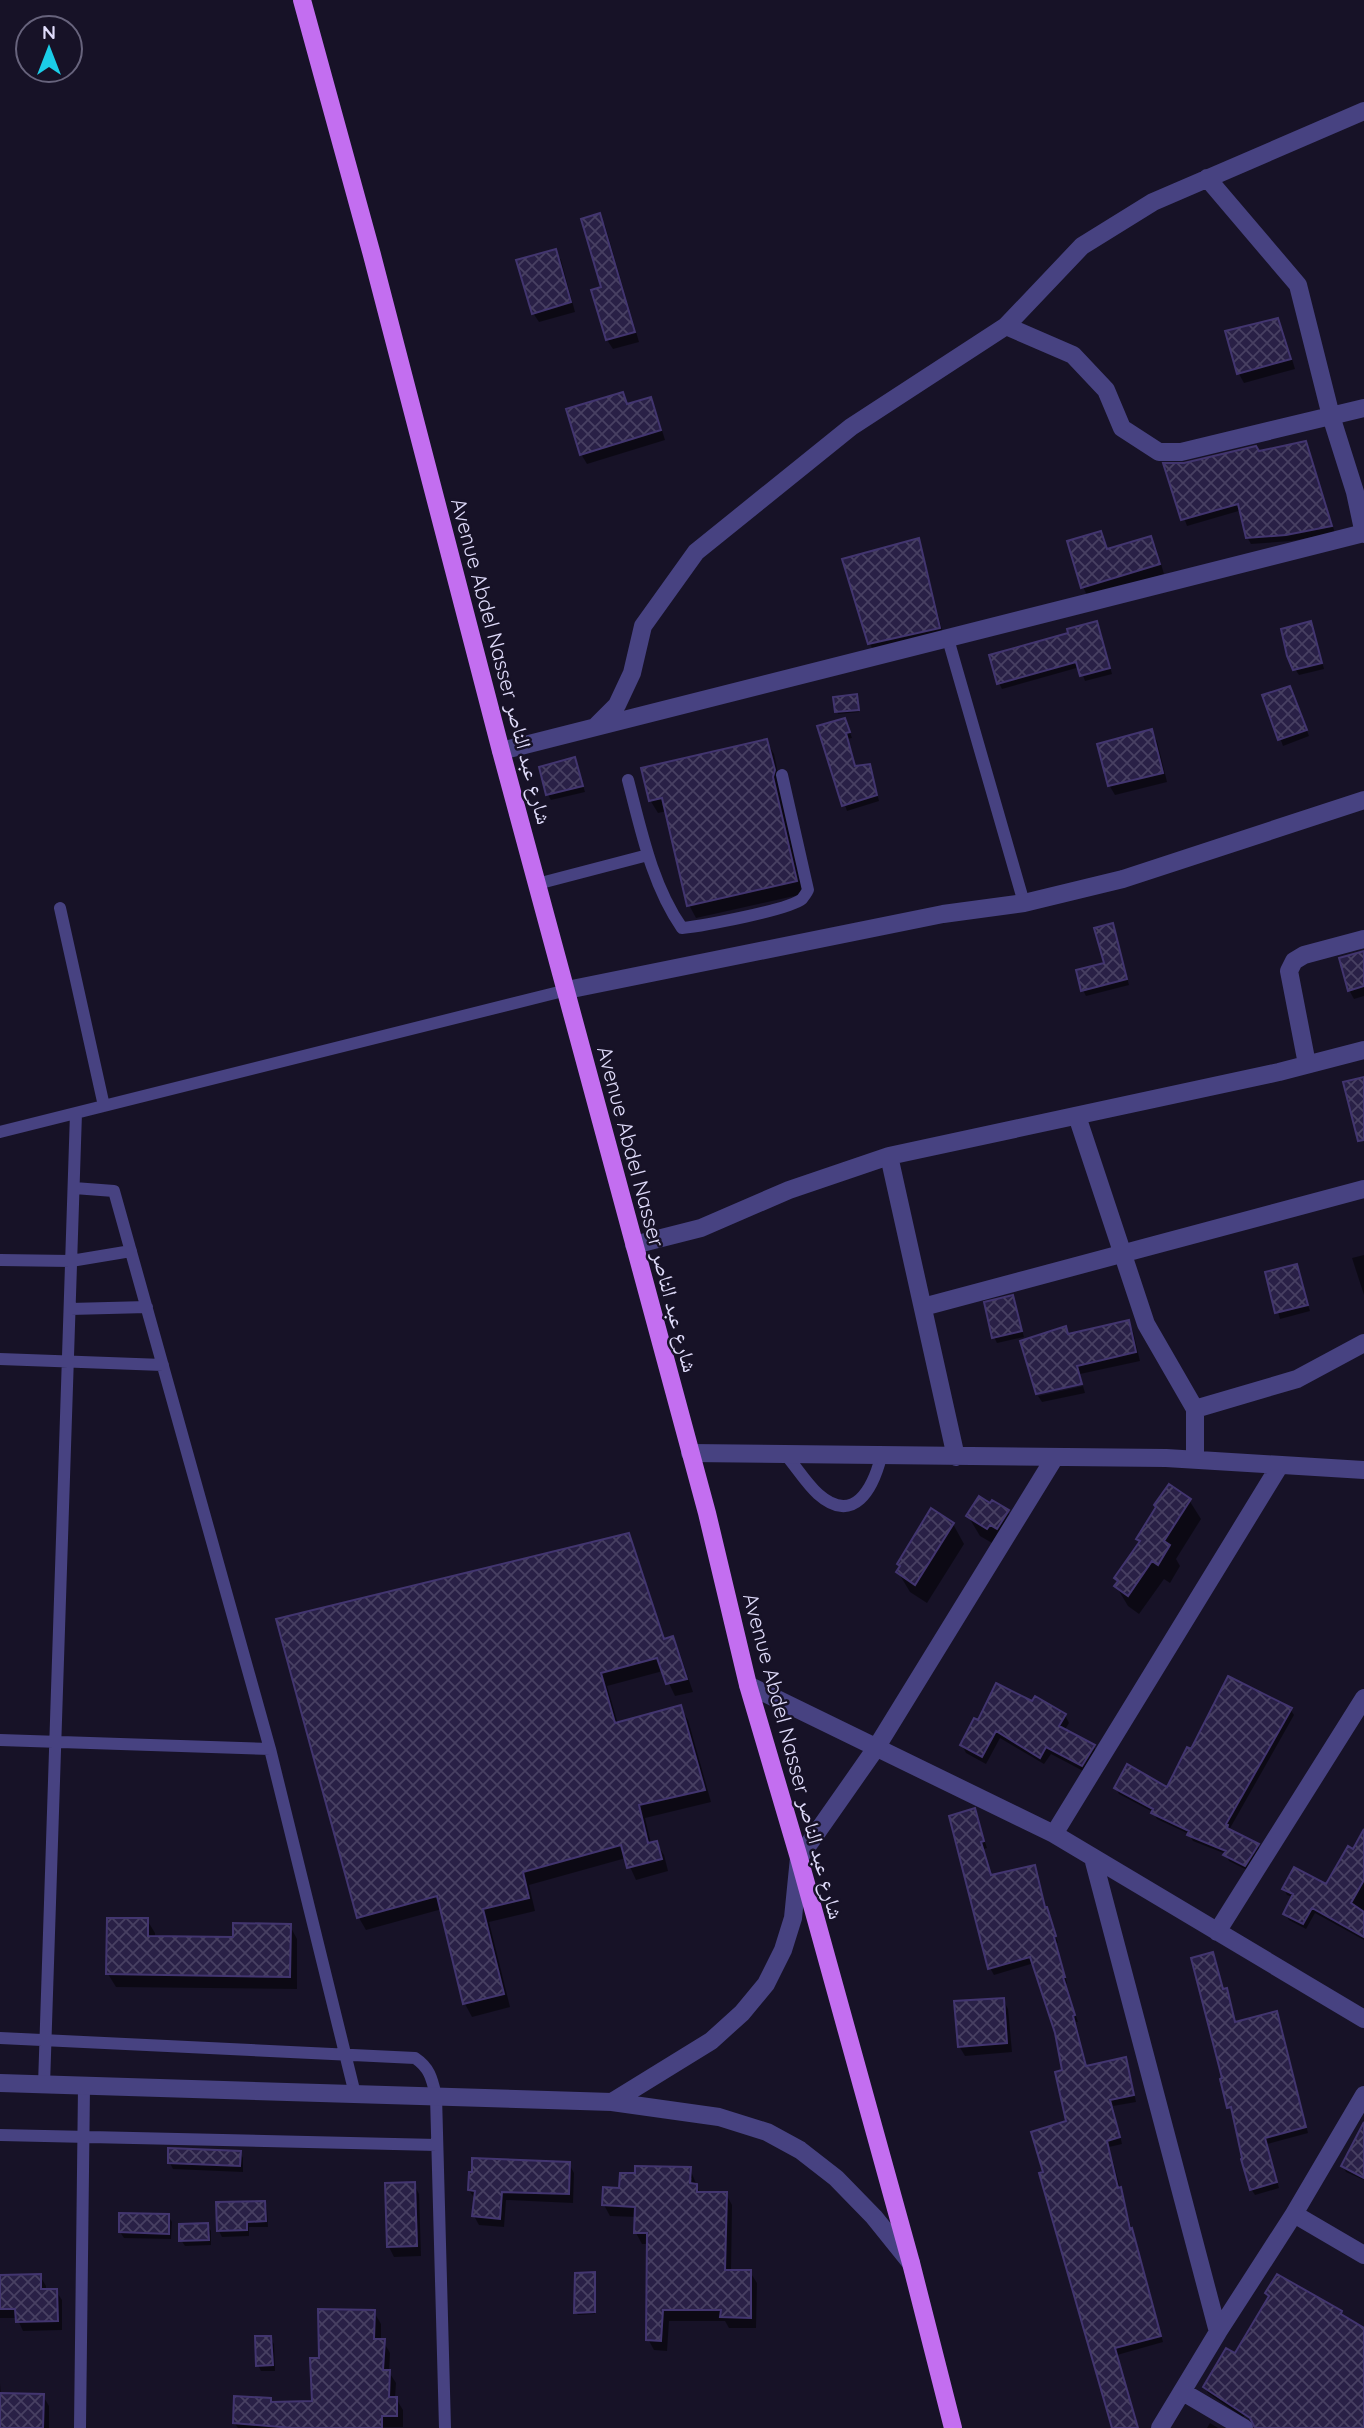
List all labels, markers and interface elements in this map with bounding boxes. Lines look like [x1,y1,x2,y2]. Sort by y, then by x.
north arrow [14,14,84,84]
text: N [42,20,56,44]
street label: Avenue Abdel Nasser شارع عبد الناصر [445,495,558,827]
street label: Avenue Abdel Nasser شارع عبد الناصر [591,1043,704,1375]
street label: Avenue Abdel Nasser شارع عبد الناصر [737,1590,850,1922]

